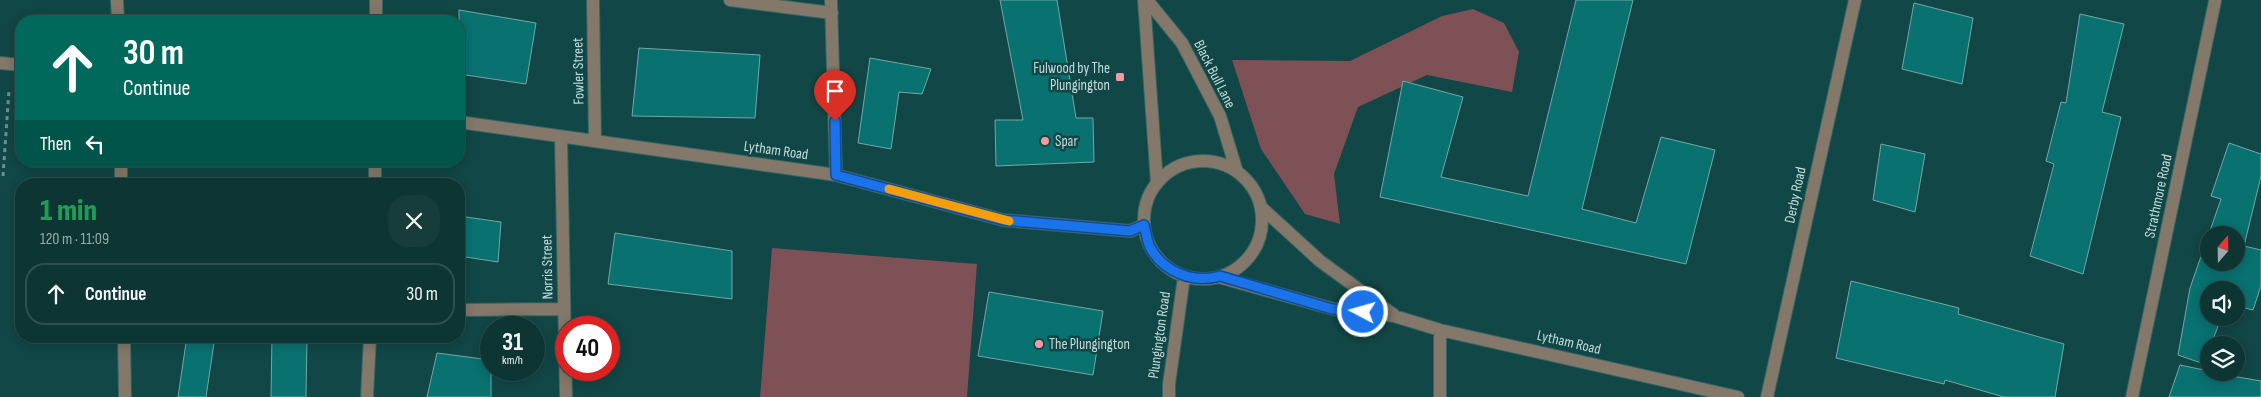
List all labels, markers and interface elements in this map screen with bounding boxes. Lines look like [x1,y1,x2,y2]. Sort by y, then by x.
text: 30 m [123,32,184,75]
icon: ahead [40,35,105,100]
street label: Fowler Street [568,37,589,105]
street label: Black Bull Lane [1189,37,1240,112]
place label: Fulwood by The Plungington [1033,59,1110,95]
pin [814,70,856,121]
marker: Fulwood by The Plungington [1114,71,1126,83]
text: Continue [123,75,190,102]
icon: arrive [821,77,849,105]
icon: left [81,130,109,158]
place label: Spar [1055,132,1078,151]
text: Then [40,133,71,156]
marker: Spar [1039,135,1051,147]
street label: Lytham Road [742,137,809,164]
street label: Strathmore Road [2140,152,2177,240]
street label: Derby Road [1780,165,1811,225]
text: 1 min [40,193,97,229]
button: close [388,195,440,247]
north arrow [2200,226,2245,271]
map controls [2200,226,2245,381]
text: 120 m · 11:09 [40,230,109,249]
street label: Norris Street [537,234,558,300]
icon: ahead [42,280,70,308]
button: sound [2200,281,2245,326]
text: Continue [85,283,146,306]
text: 30 m [406,283,438,306]
position arrow [1336,285,1388,337]
street label: Plungington Road [1144,290,1175,380]
speed limit sign: 40 [555,316,620,381]
street label: Lytham Road [1535,326,1603,359]
text: 31 [502,327,523,358]
place label: The Plungington [1049,335,1130,354]
button: layers [2200,336,2245,381]
marker: The Plungington [1033,338,1045,350]
text: km/h [502,353,523,368]

